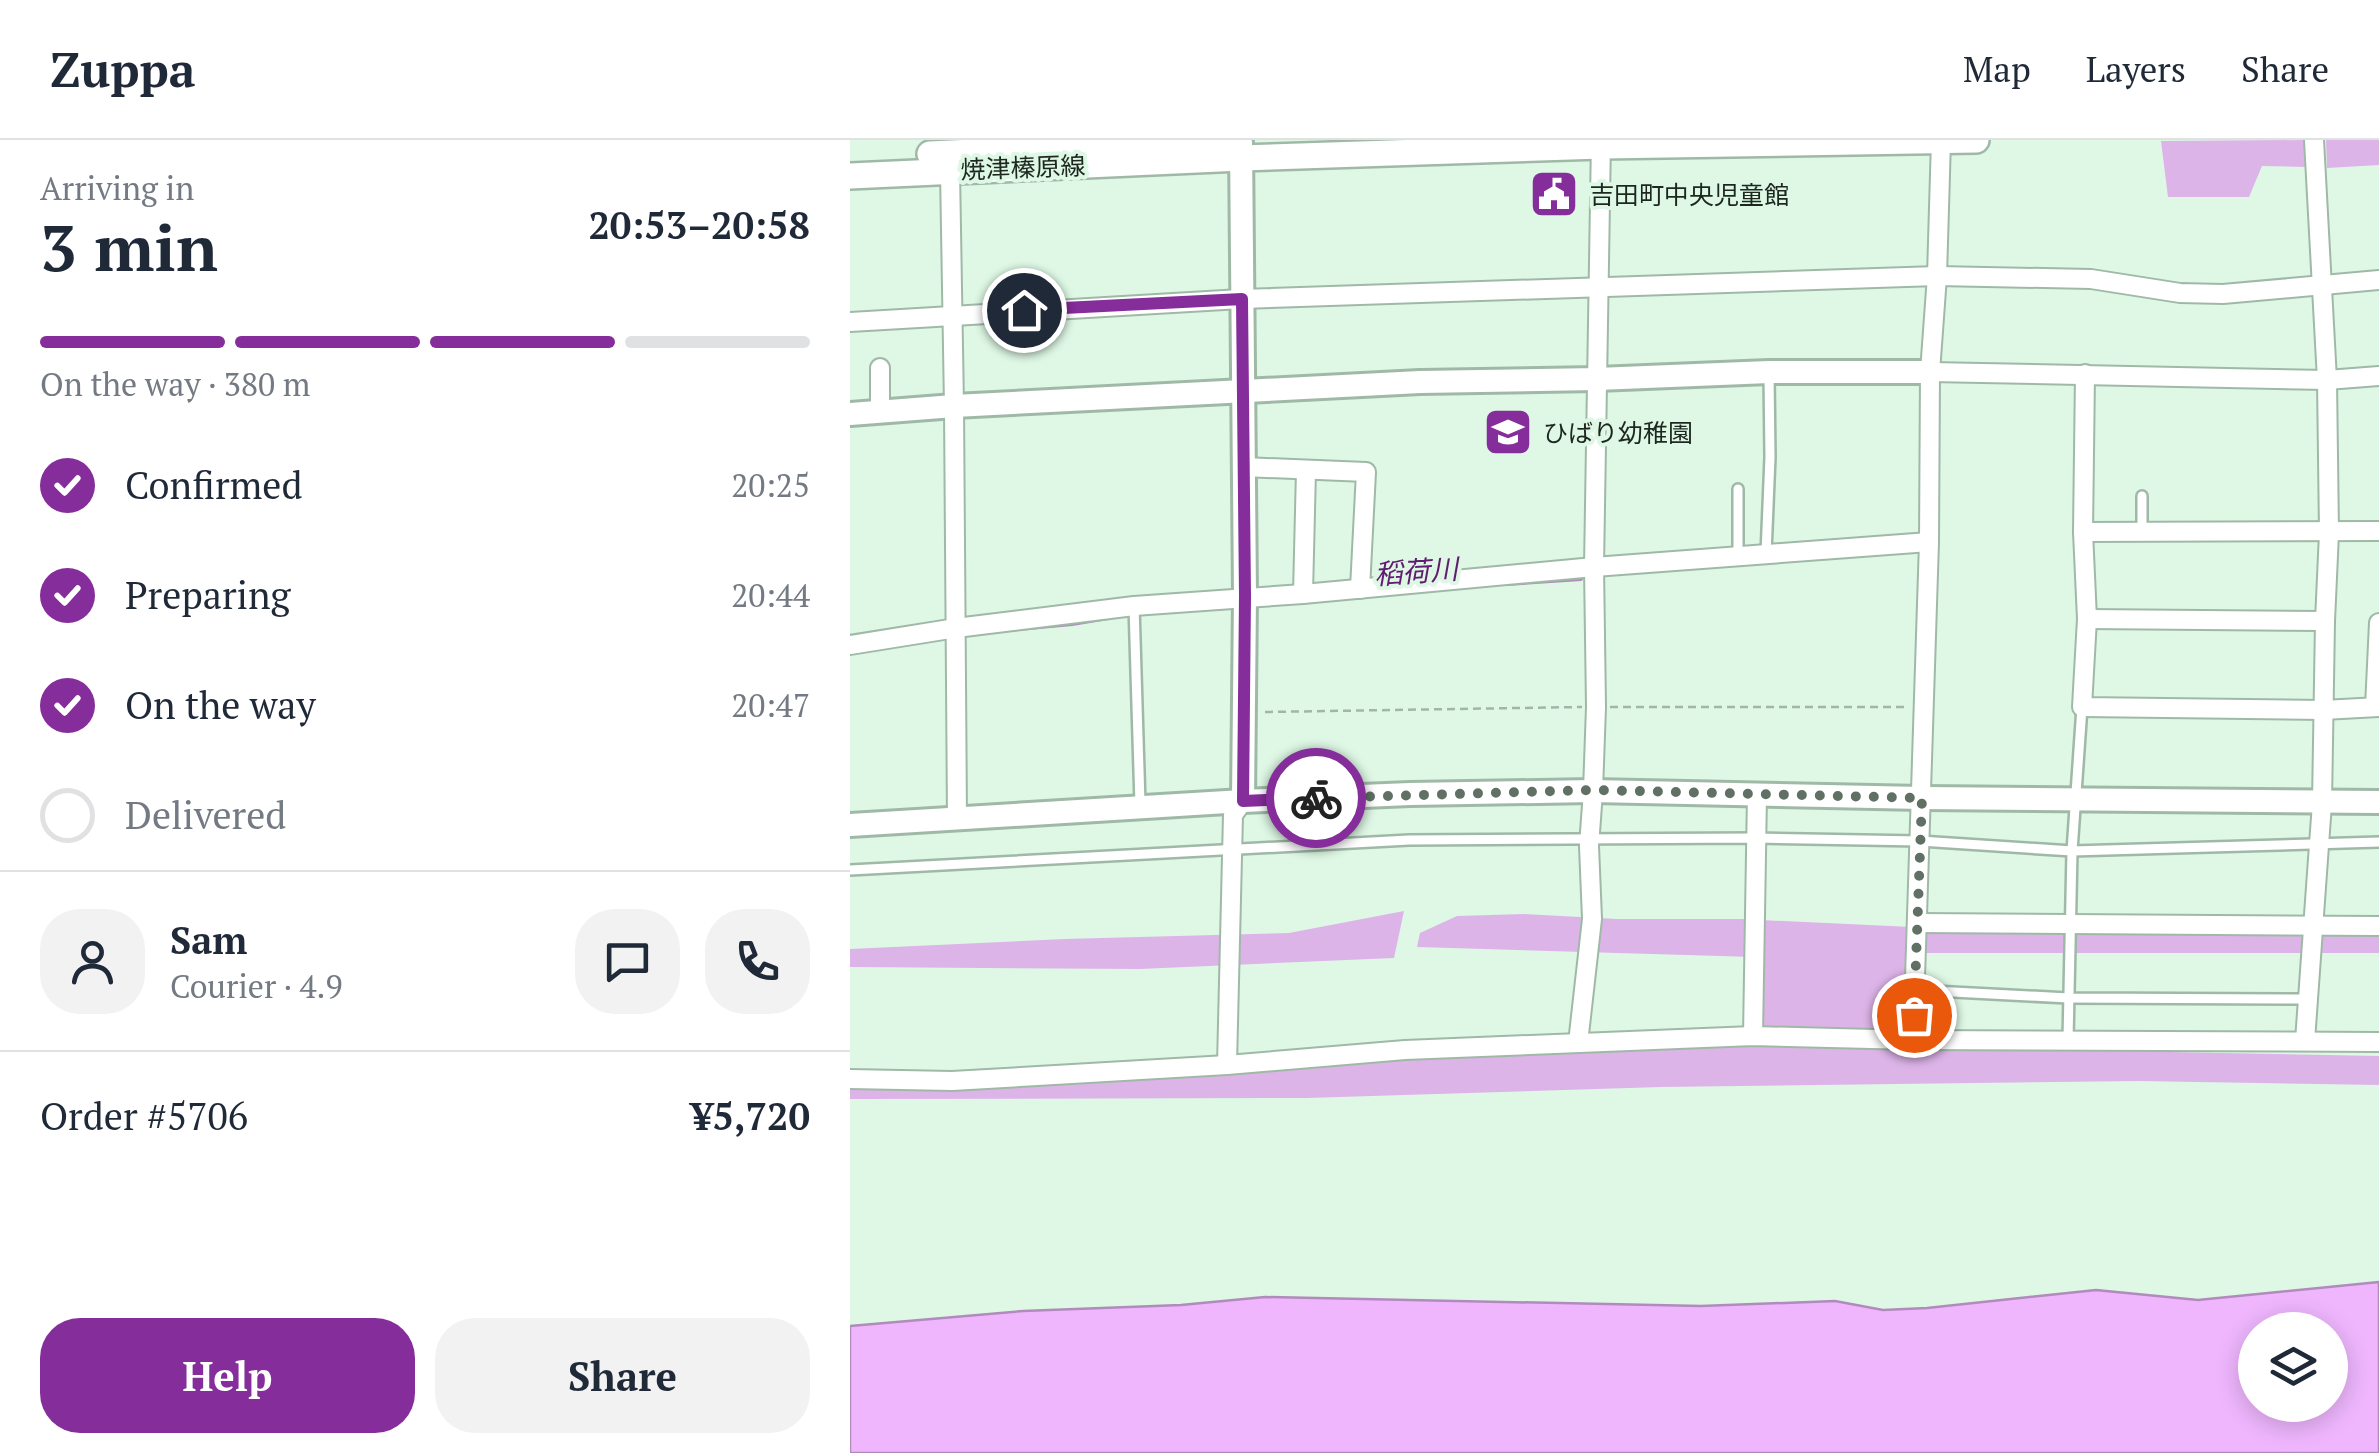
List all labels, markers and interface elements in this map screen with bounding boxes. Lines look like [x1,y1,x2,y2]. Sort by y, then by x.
text: Zuppa [50,37,196,101]
text: Map [1963,46,2031,92]
text: Layers [2086,46,2186,92]
text: Share [2241,46,2329,92]
street label: 焼津榛原線 [960,148,1086,186]
text: Arriving in [40,167,194,209]
public building icon: 吉田町中央児童館 [1528,168,1580,220]
place label: 吉田町中央児童館 [1589,178,1789,211]
text: 20:53–20:58 [588,200,810,250]
text: 3 min [40,203,218,290]
pin [982,268,1067,353]
icon: home [997,283,1052,338]
text: On the way · 380 m [40,363,310,405]
school or university icon: ひばり幼稚園 [1482,406,1534,458]
place label: ひばり幼稚園 [1543,416,1693,449]
icon: check [40,458,95,513]
text: Confirmed [125,460,303,510]
text: 20:25 [731,464,810,506]
water label: 稻荷川 [1373,549,1462,592]
icon: check [40,568,95,623]
text: Preparing [125,570,291,620]
text: 20:44 [731,574,810,616]
icon: check [40,678,95,733]
text: On the way [125,680,316,730]
text: 20:47 [731,684,810,726]
courier [1266,748,1366,848]
icon: bike [1289,771,1344,826]
text: Delivered [125,790,286,840]
button: person [40,909,145,1014]
button: chat [575,909,680,1014]
button: phone [705,909,810,1014]
text: Sam [170,915,247,965]
text: Courier · 4.9 [170,965,342,1007]
pin [1872,973,1957,1058]
icon: bag [1887,988,1942,1043]
text: Order #5706 [40,1091,248,1141]
text: ¥5,720 [691,1091,810,1141]
map controls [2238,1312,2348,1422]
button: layers [2238,1312,2348,1422]
button: Help [40,1318,415,1433]
button: Share [435,1318,810,1433]

